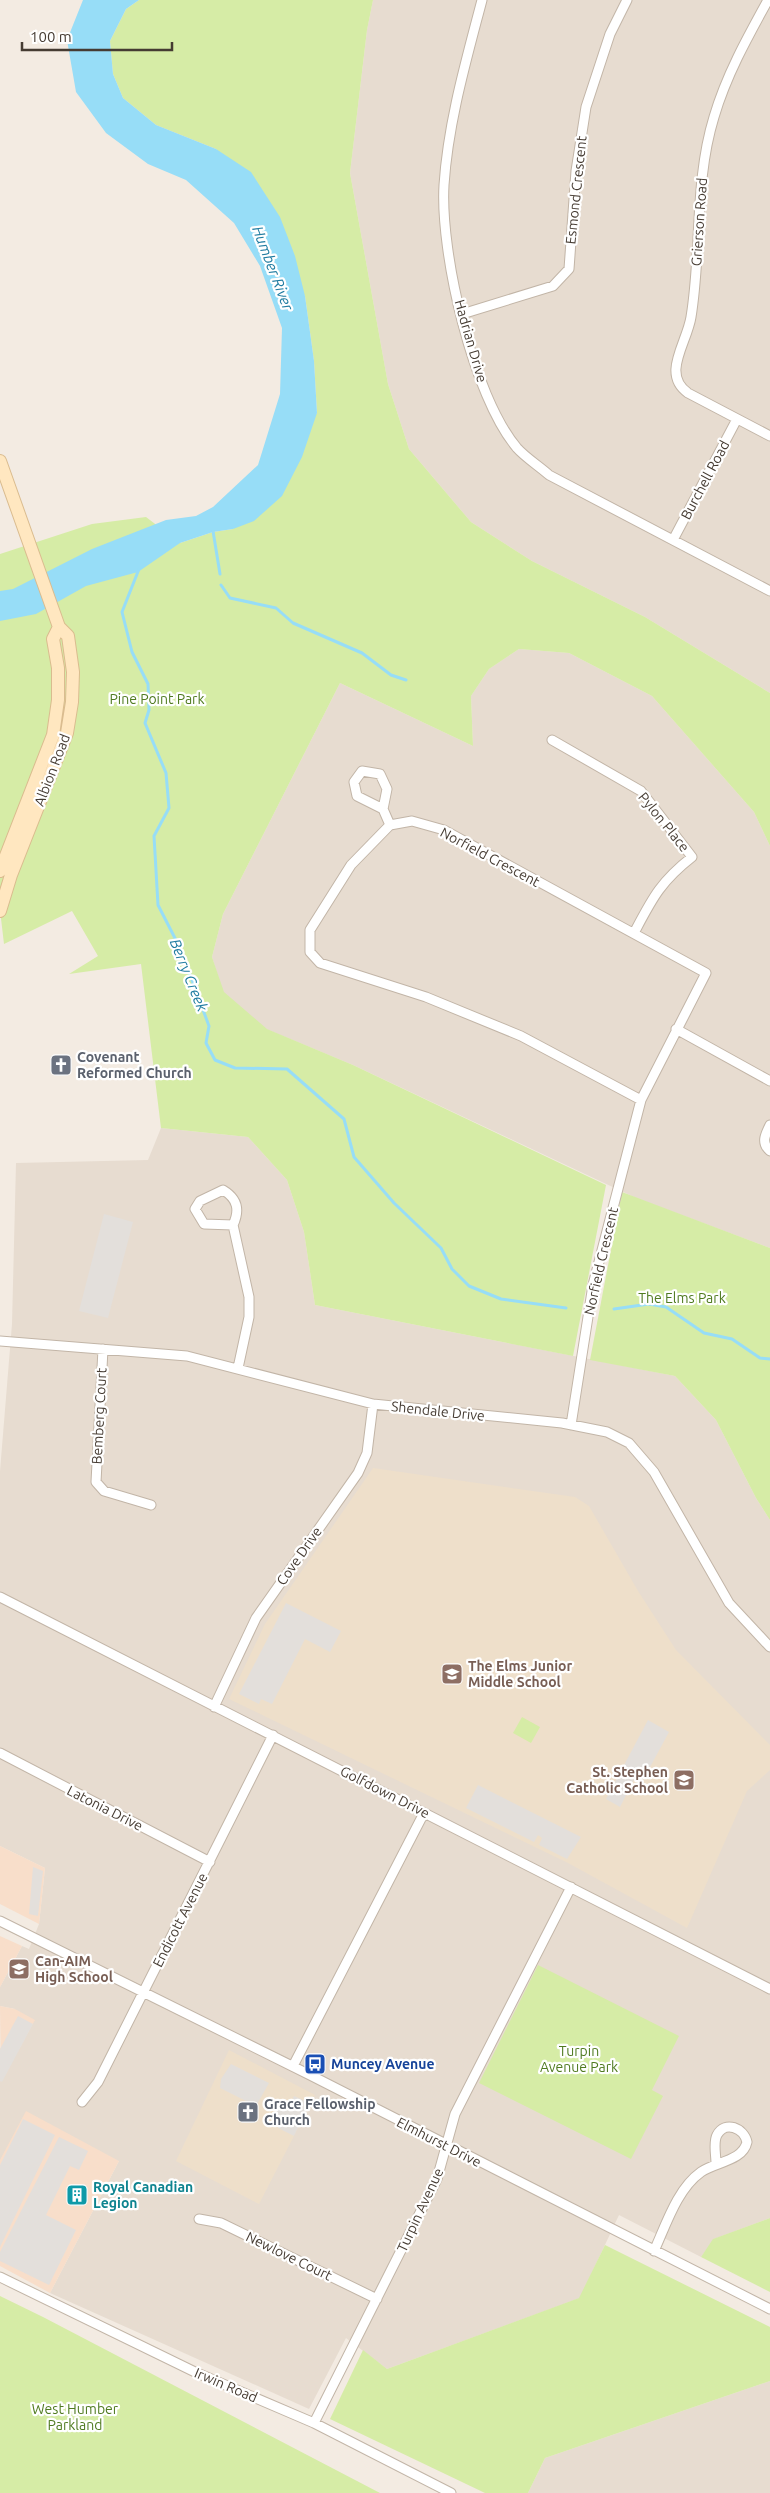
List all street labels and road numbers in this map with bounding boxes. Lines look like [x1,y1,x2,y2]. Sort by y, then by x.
street label: Esmond Crescent [562,134,590,245]
street label: Grierson Road [688,177,710,267]
street label: Hadrian Drive [452,298,490,384]
street label: Burchell Road [677,438,733,522]
street label: Albion Road [31,732,73,808]
street label: Pylon Place [635,789,693,855]
street label: Norfield Crescent [438,824,543,890]
street label: Norfield Crescent [581,1205,621,1317]
street label: Bemberg Court [88,1367,110,1465]
street label: Shendale Drive [390,1398,486,1424]
street label: Cove Drive [273,1524,325,1588]
street label: Golfdown Drive [338,1763,432,1821]
street label: Latonia Drive [64,1782,146,1834]
street label: Endicott Avenue [149,1870,211,1970]
street label: Elmhurst Drive [394,2114,484,2170]
street label: Turpin Avenue [394,2166,446,2254]
street label: Newlove Court [243,2228,335,2284]
street label: Irwin Road [192,2365,260,2405]

